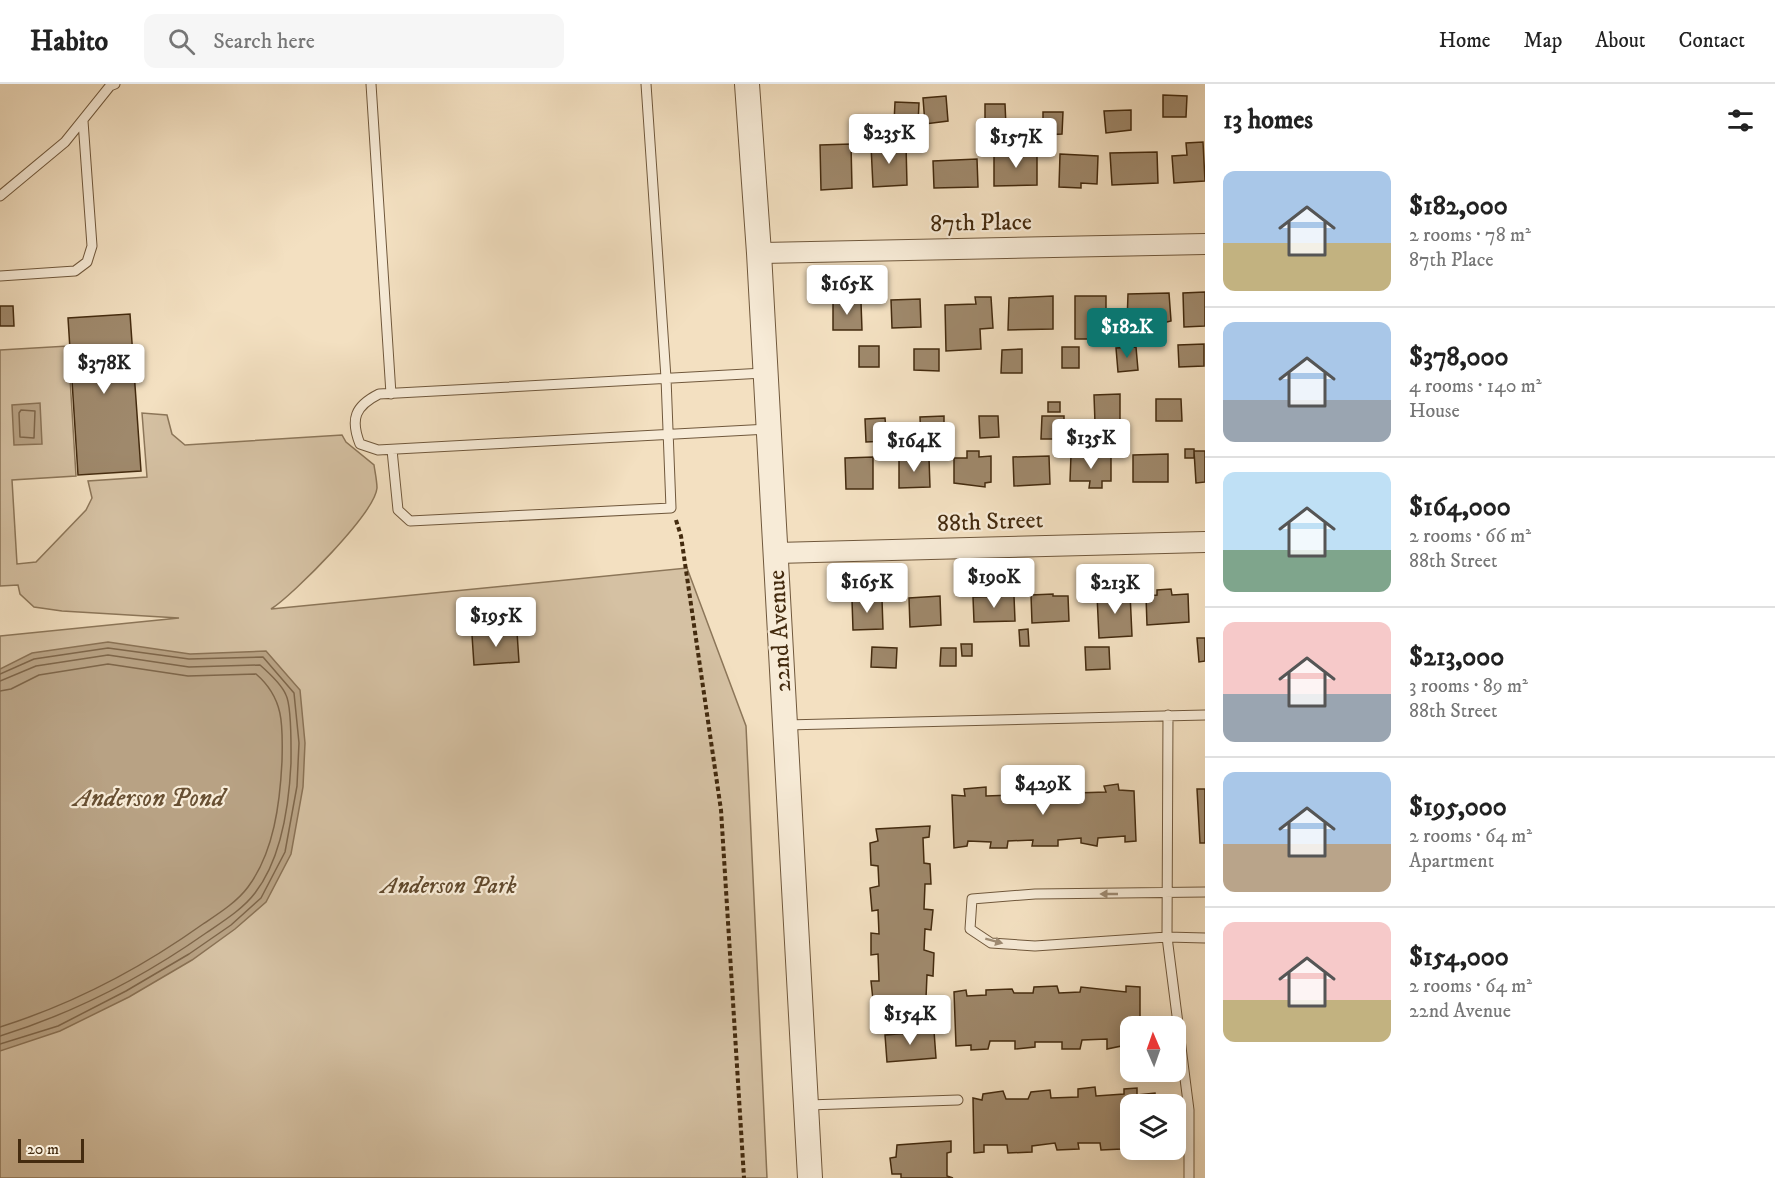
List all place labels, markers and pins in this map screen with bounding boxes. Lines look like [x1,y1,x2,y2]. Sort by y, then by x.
pin: $235K [847,114,931,165]
pin: $157K [974,118,1058,169]
pin: $165K [805,265,889,316]
pin: $182K [1085,308,1169,359]
pin: $378K [62,344,146,395]
pin: $135K [1049,419,1133,470]
pin: $164K [872,422,956,473]
pin: $190K [952,558,1036,609]
pin: $165K [825,563,909,614]
pin: $213K [1073,564,1157,615]
pin: $195K [454,597,538,648]
pin: $429K [1001,765,1085,816]
pin: $154K [868,995,952,1046]

